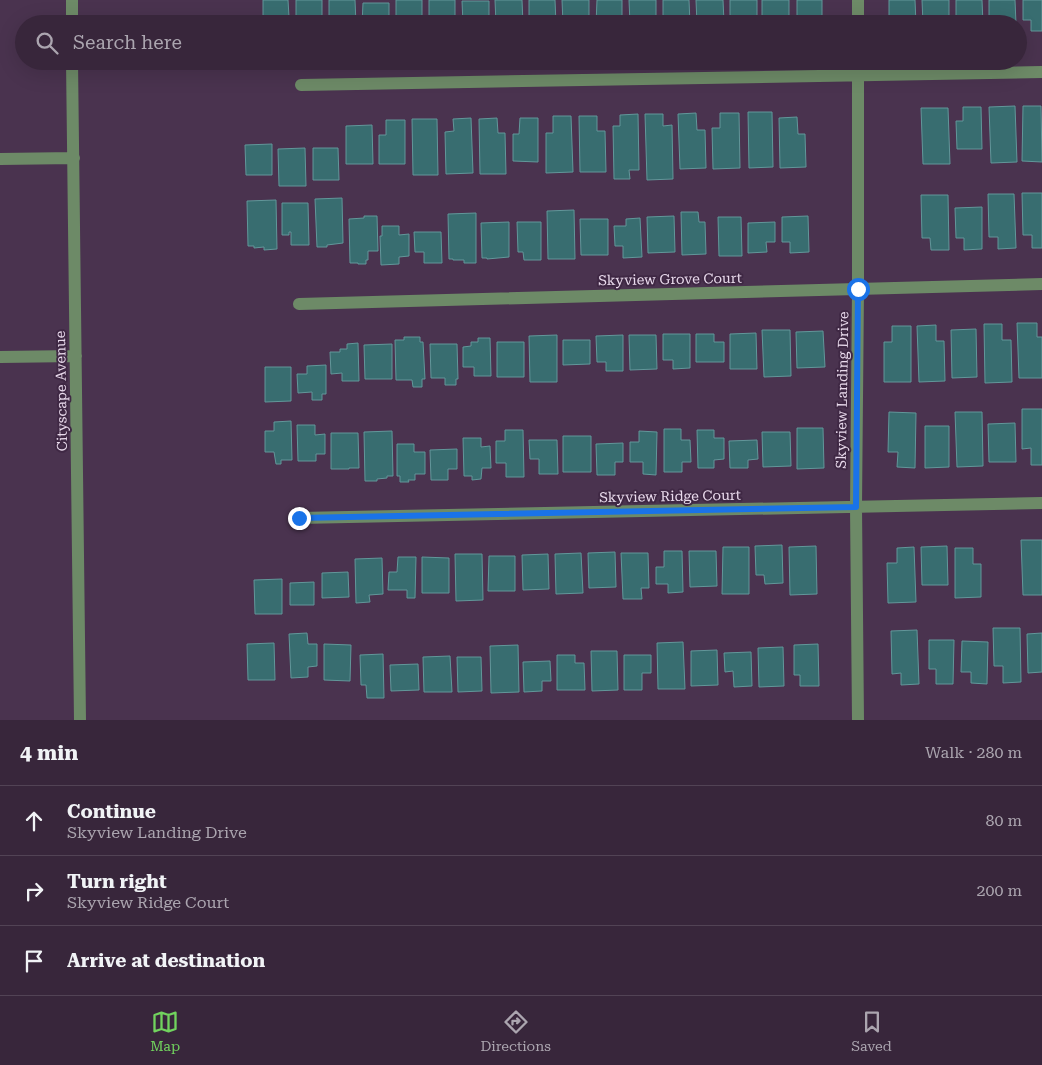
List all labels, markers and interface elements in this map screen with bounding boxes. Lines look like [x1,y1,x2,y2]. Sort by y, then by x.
search box [15,15,1027,70]
icon: search [33,29,61,57]
text: Search here [73,31,182,54]
street label: Skyview Grove Court [598,270,742,288]
route start [847,278,870,301]
street label: Skyview Landing Drive [833,311,851,469]
street label: Cityscape Avenue [52,330,70,451]
street label: Skyview Ridge Court [599,487,741,505]
route end [288,507,311,530]
text: 4 min [20,741,78,765]
text: Walk · 280 m [925,743,1022,762]
text: Continue [67,800,156,823]
icon: ahead [20,807,48,835]
text: 80 m [985,811,1022,830]
text: Skyview Landing Drive [67,823,247,842]
text: Turn right [67,870,167,893]
icon: right [20,877,48,905]
text: 200 m [976,881,1022,900]
text: Skyview Ridge Court [67,893,229,912]
icon: arrive [20,947,48,975]
text: Arrive at destination [67,949,265,972]
tab: Map [150,1008,180,1054]
tab: Directions [480,1008,551,1054]
tab: Saved [851,1008,892,1054]

